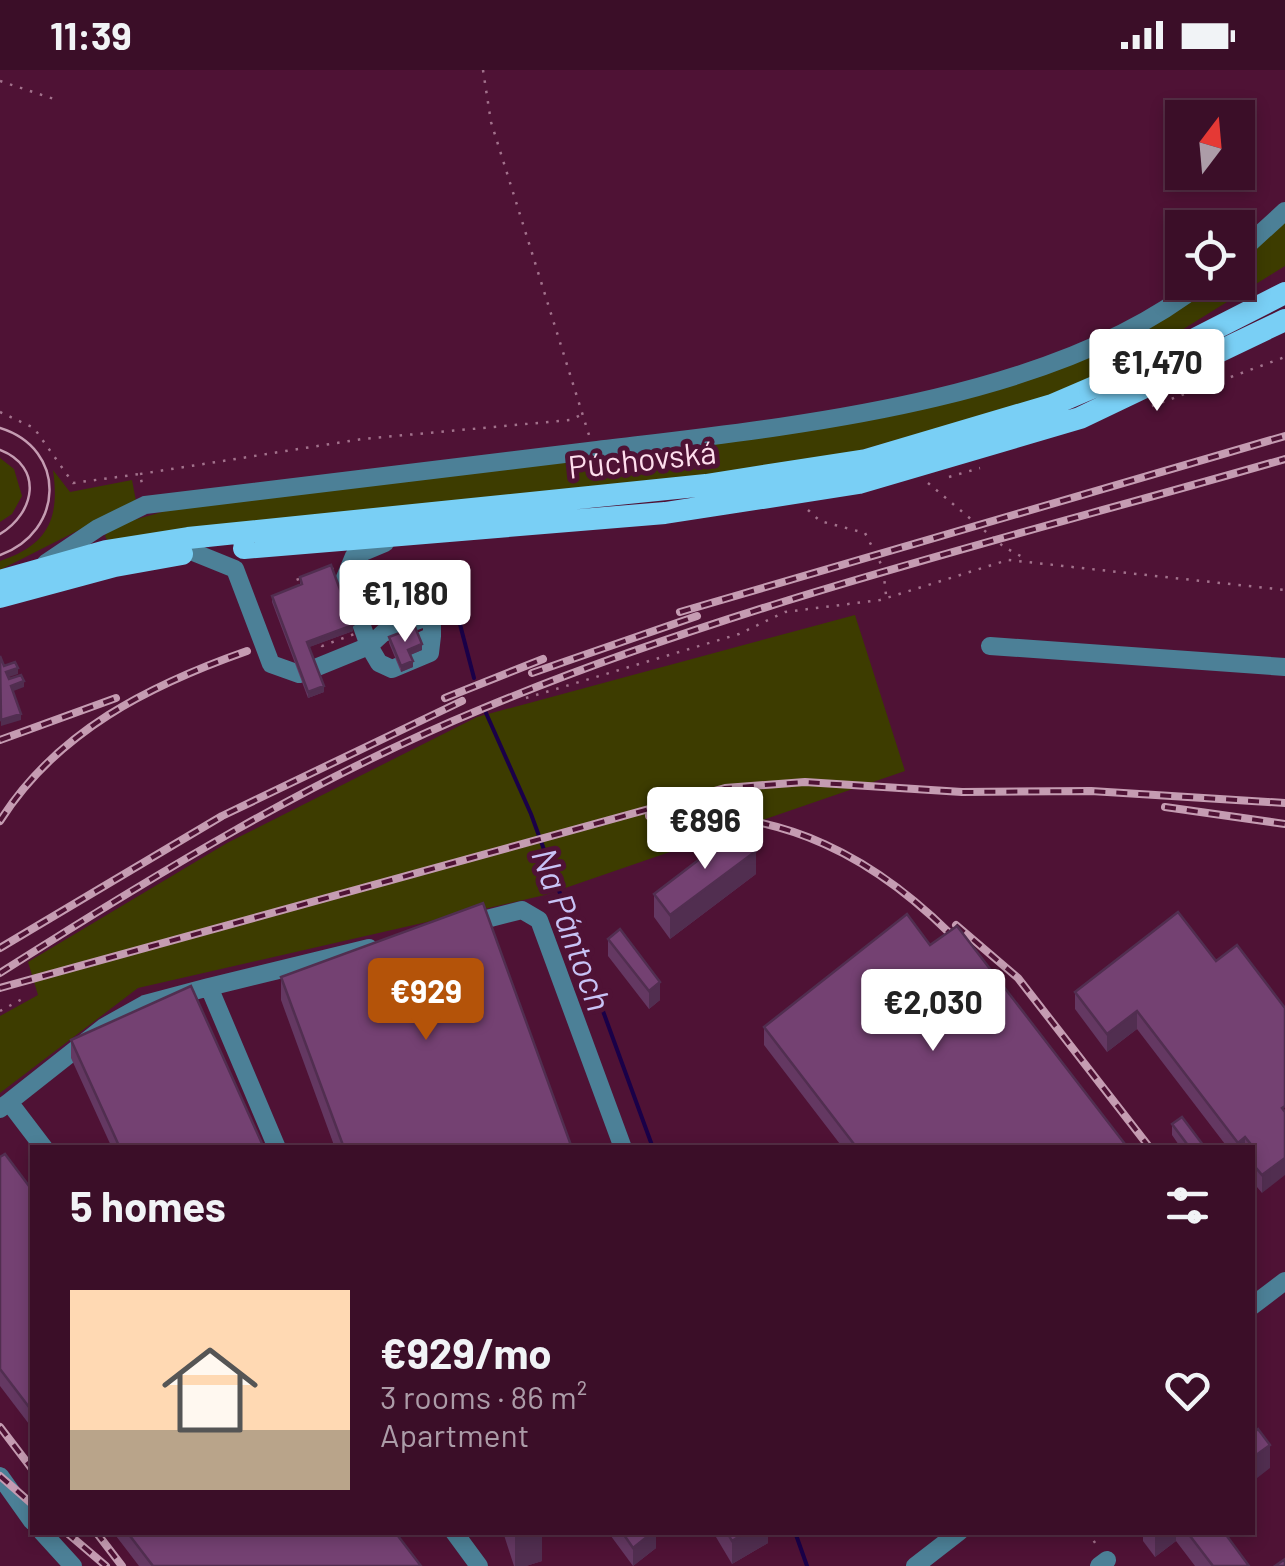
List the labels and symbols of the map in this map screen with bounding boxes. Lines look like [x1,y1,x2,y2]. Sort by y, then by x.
north arrow [1165,100,1255,190]
pin: €1,470 [1076,329,1238,414]
street label: Púchovská [566,431,718,485]
pin: €1,180 [324,560,486,645]
pin: €896 [646,787,764,872]
water label: Na Pántoch [524,842,622,1016]
pin: €929 [367,958,485,1043]
pin: €2,030 [852,969,1014,1054]

